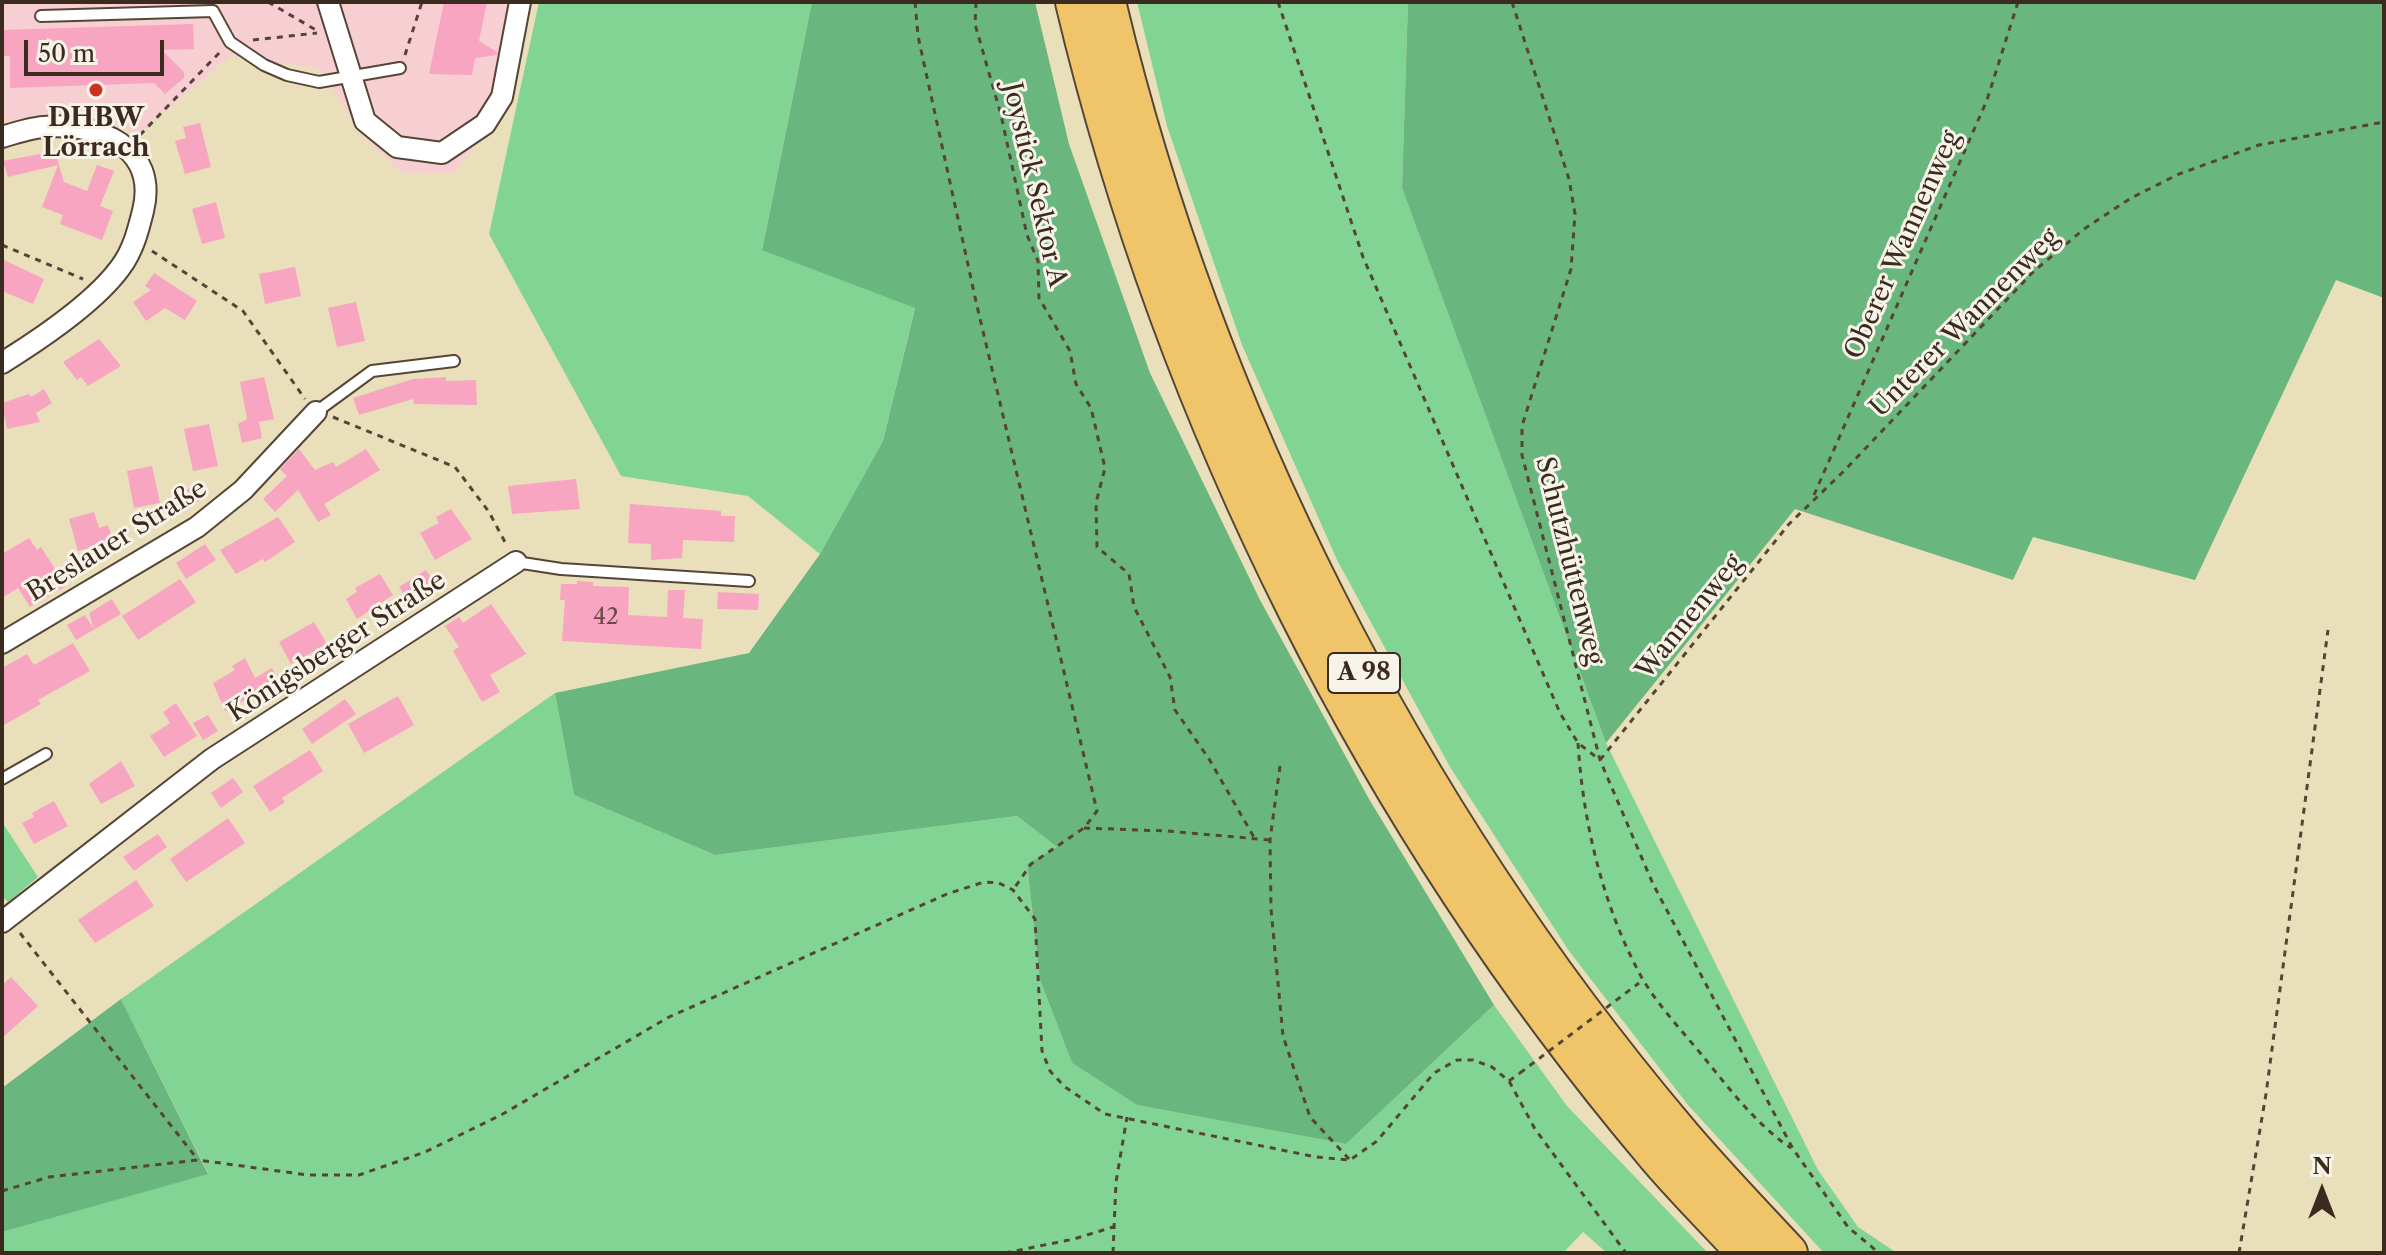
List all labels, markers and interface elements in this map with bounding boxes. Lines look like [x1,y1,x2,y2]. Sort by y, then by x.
scale bar [28,24,168,74]
text: 50 m [38,39,95,68]
street label: Joystick Sektor A [995,80,1073,290]
marker: DHBW Lörrach [87,81,105,99]
place label: DHBW Lörrach [43,102,149,164]
street label: Oberer Wannenweg [1839,126,1967,364]
street label: Unterer Wannenweg [1864,222,2066,424]
street label: Schutzhüttenweg [1528,454,1610,668]
street label: Breslauer Straße [21,473,213,609]
street label: Wannenweg [1630,548,1750,686]
street label: Königsberger Straße [222,565,452,729]
house number: 42 [593,605,619,631]
road number: A 98 [1328,653,1400,693]
north arrow [2282,1151,2362,1231]
text: N [2312,1153,2332,1180]

